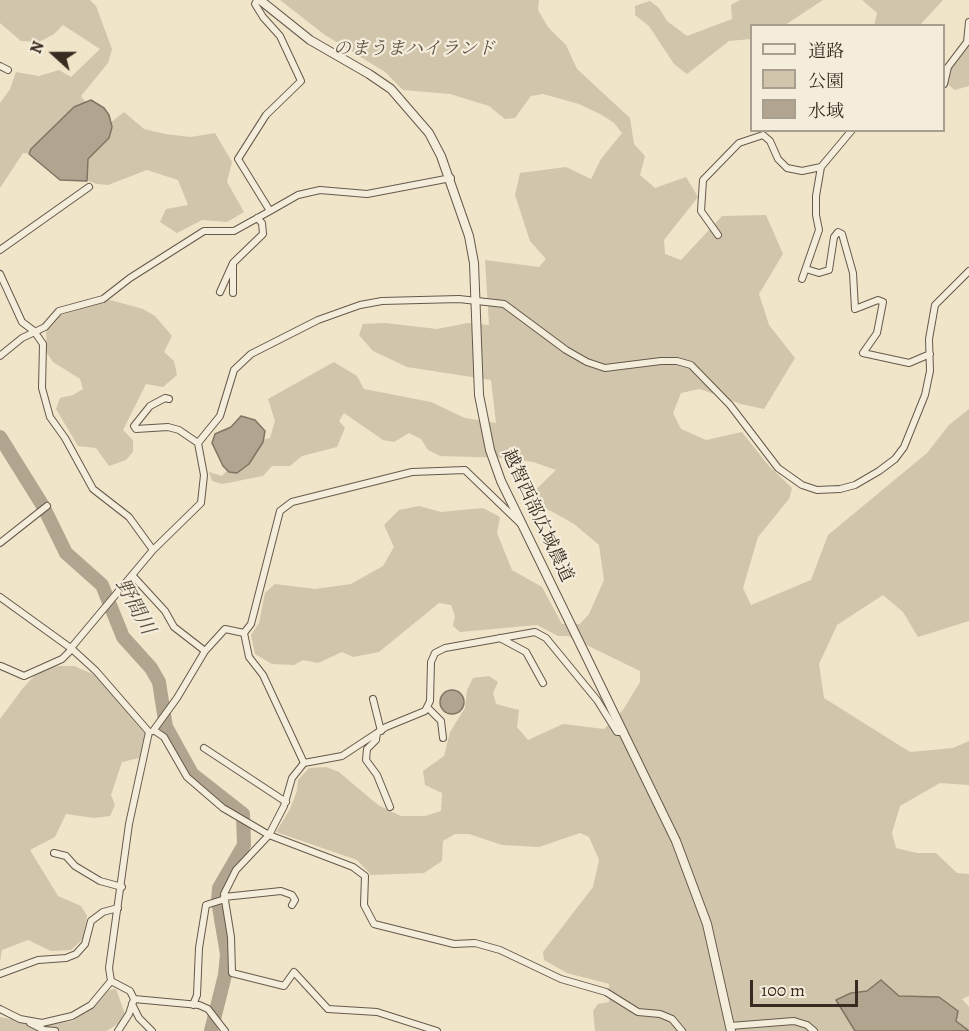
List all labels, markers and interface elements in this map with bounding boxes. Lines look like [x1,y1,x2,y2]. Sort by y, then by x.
north arrow [24,24,84,84]
legend [750,24,945,132]
text: N [25,38,50,57]
park label: のまうまハイランド [333,39,495,61]
text: 道路 [808,39,844,63]
text: 公園 [808,69,844,93]
text: 水域 [808,99,844,123]
street label: 越智西部広域農道 [497,446,577,586]
water label: 野間川 [109,575,159,639]
scale bar [753,968,861,1006]
text: 100 m [761,978,805,1002]

